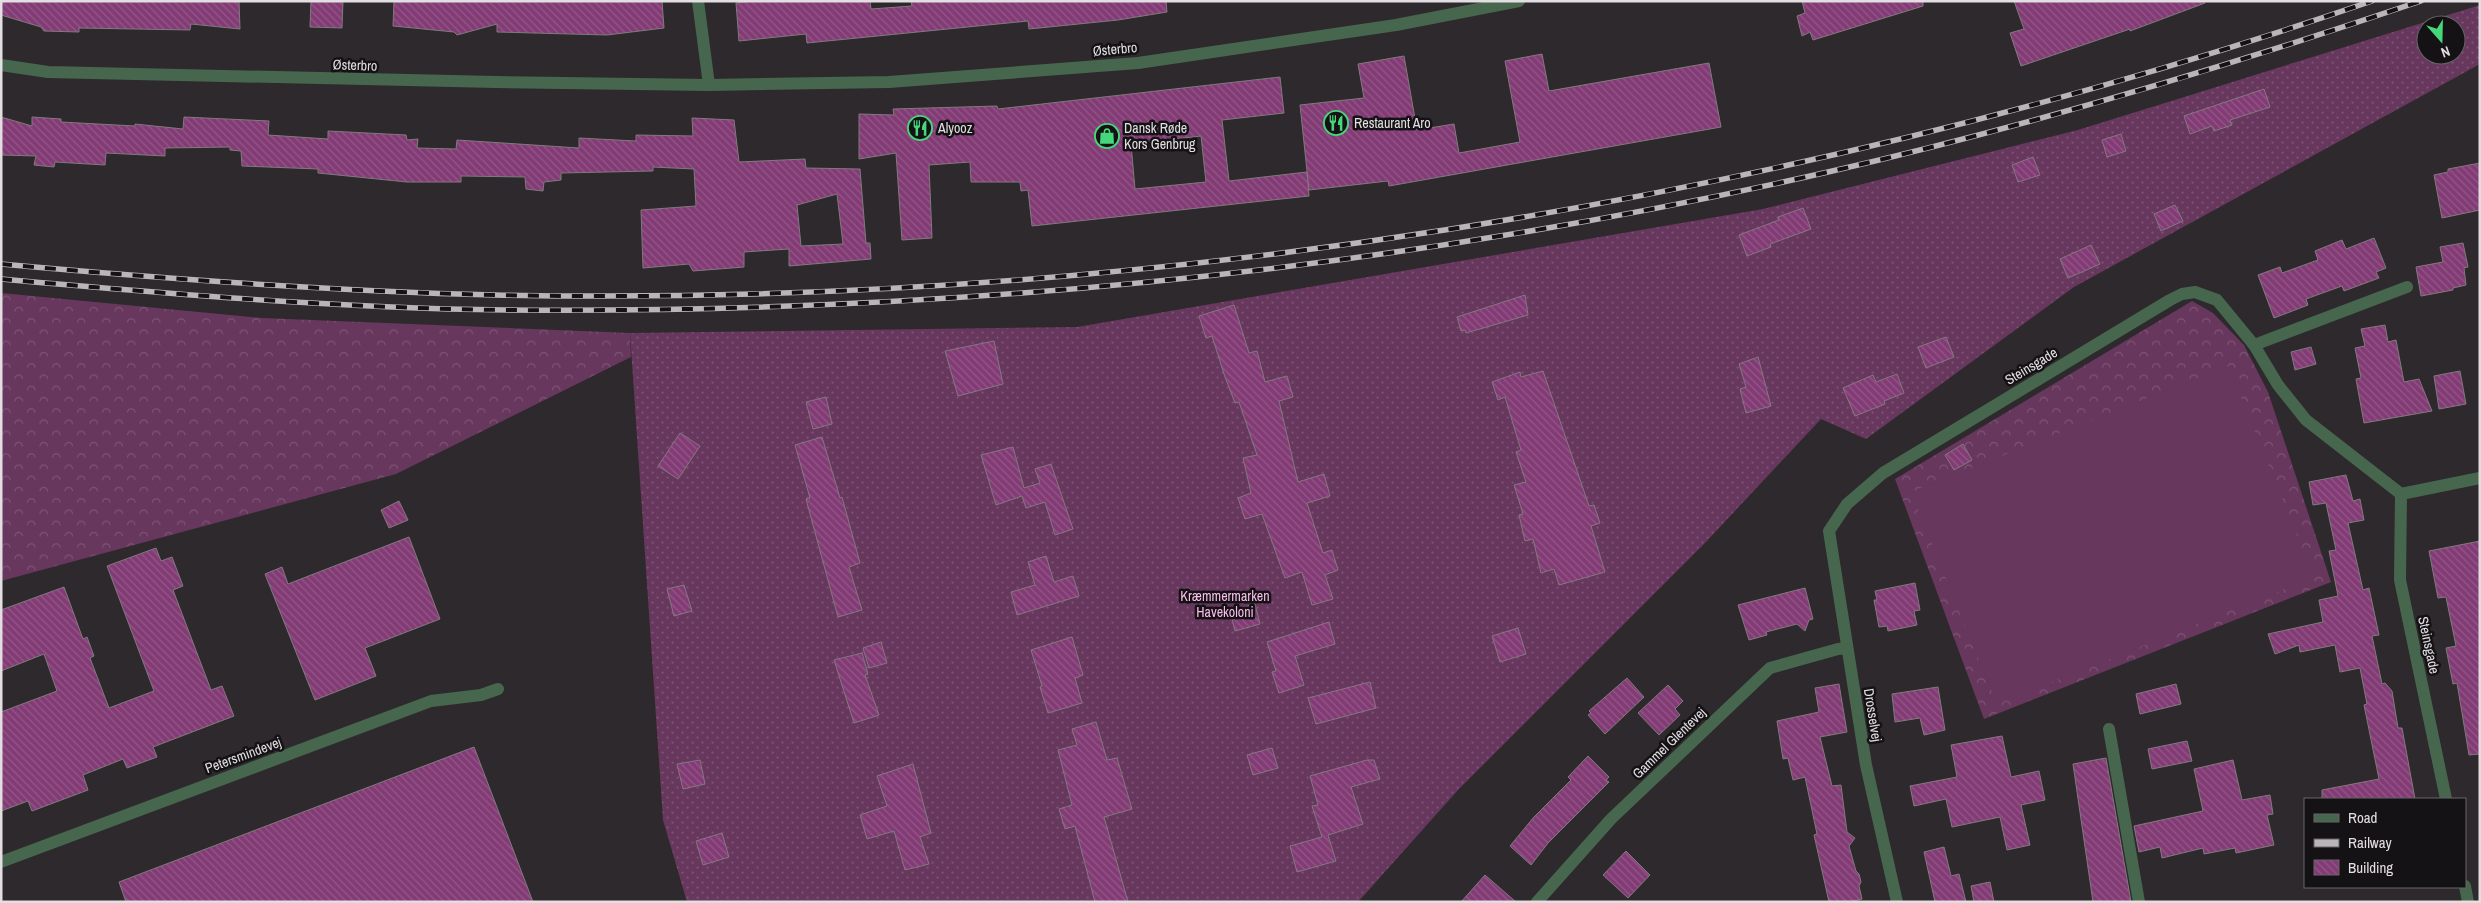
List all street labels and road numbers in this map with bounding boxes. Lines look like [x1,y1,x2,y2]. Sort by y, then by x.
street label: Østerbro [1092,38,1138,60]
street label: Østerbro [332,55,378,75]
street label: Steinsgade [2001,343,2061,389]
street label: Steinsgade [2414,615,2444,675]
street label: Drosselvej [1860,687,1886,743]
street label: Gammel Glentevej [1629,704,1709,782]
street label: Petersmindevej [202,733,284,777]

